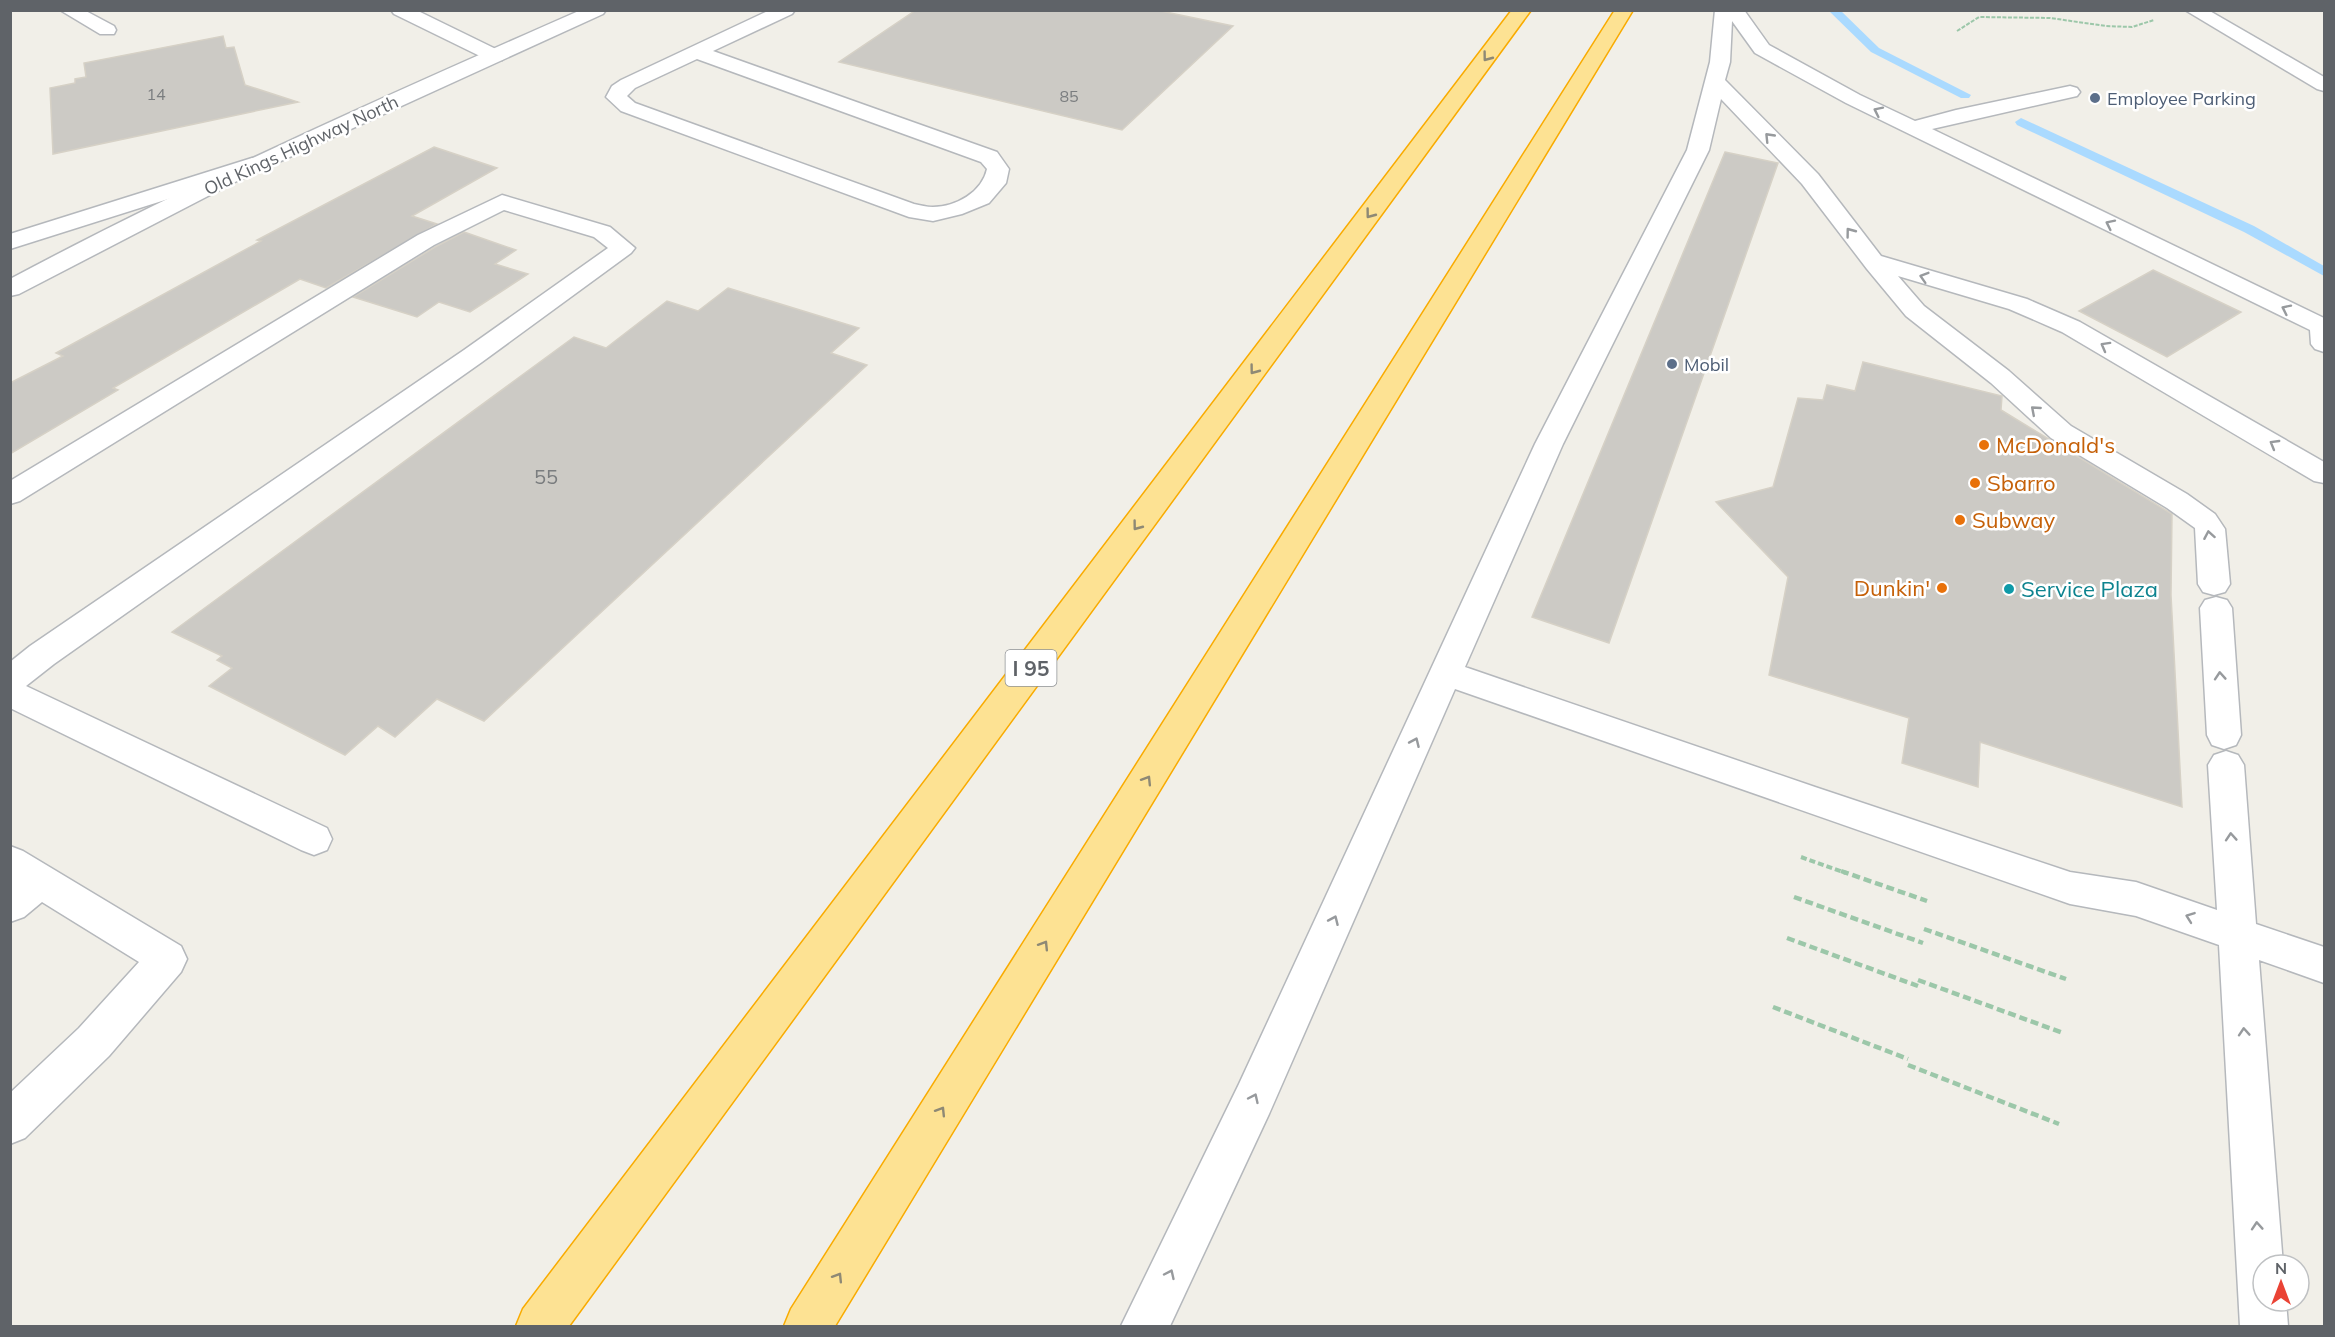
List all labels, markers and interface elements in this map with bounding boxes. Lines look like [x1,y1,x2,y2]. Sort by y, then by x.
one-way arrow [1483,51,1494,62]
house number: 14 [146,84,166,104]
house number: 85 [1059,86,1079,106]
place label: Employee Parking [2107,87,2256,110]
street label: Old Kings Highway North [200,90,402,200]
marker: Employee Parking [2088,91,2102,105]
one-way arrow [1874,107,1885,118]
one-way arrow [1765,133,1776,143]
one-way arrow [1367,207,1378,218]
one-way arrow [2106,220,2117,231]
one-way arrow [1846,227,1857,238]
one-way arrow [1919,272,1930,284]
one-way arrow [2281,304,2292,316]
one-way arrow [2101,342,2111,354]
place label: Mobil [1684,353,1729,376]
marker: Mobil [1665,357,1679,371]
one-way arrow [1250,363,1261,374]
one-way arrow [2031,406,2042,417]
place label: McDonald's [1996,431,2115,459]
marker: McDonald's [1977,438,1991,452]
one-way arrow [2270,440,2280,451]
house number: 55 [534,464,558,489]
place label: Sbarro [1987,469,2056,497]
marker: Sbarro [1968,476,1982,490]
place label: Subway [1972,506,2055,534]
marker: Subway [1953,513,1967,527]
one-way arrow [1133,519,1144,530]
one-way arrow [2203,530,2216,540]
place label: Dunkin' [1854,574,1930,602]
place label: Service Plaza [2021,575,2158,603]
marker: Dunkin' [1935,581,1949,595]
marker: Service Plaza [2002,582,2016,596]
road number: I 95 [1006,650,1056,686]
one-way arrow [2214,672,2227,681]
one-way arrow [1407,738,1419,749]
one-way arrow [1139,776,1151,786]
one-way arrow [2225,833,2238,842]
one-way arrow [2185,912,2196,924]
one-way arrow [1327,915,1339,926]
one-way arrow [1037,941,1049,951]
one-way arrow [2238,1027,2251,1036]
one-way arrow [1247,1093,1259,1104]
one-way arrow [934,1107,946,1117]
one-way arrow [2251,1222,2264,1231]
north arrow [2251,1253,2311,1313]
text: N [2275,1258,2287,1278]
one-way arrow [1163,1269,1175,1280]
one-way arrow [831,1273,843,1283]

